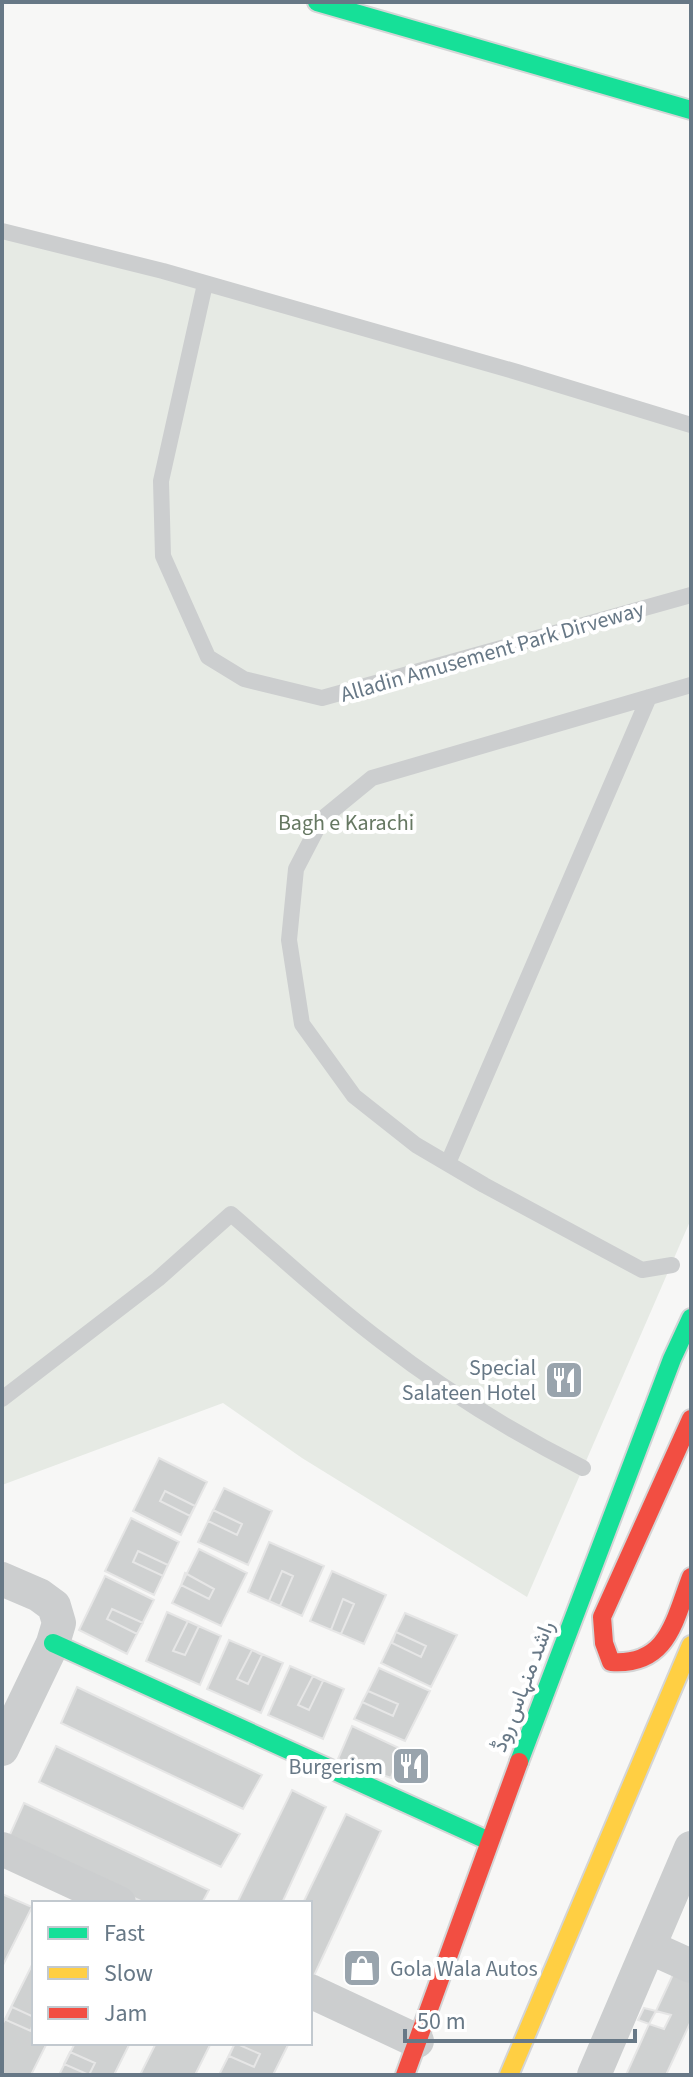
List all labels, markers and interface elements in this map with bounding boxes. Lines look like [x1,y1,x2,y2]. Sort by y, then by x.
street label: Alladin Amusement Park Dirveway [337,593,649,711]
park label: Bagh e Karachi [278,807,414,839]
place label: Special Salateen Hotel [402,1352,536,1409]
restaurant icon: Special Salateen Hotel [543,1359,585,1401]
street label: راشد منہاس روڈ [483,1616,563,1757]
restaurant icon: Burgerism [390,1745,432,1787]
place label: Burgerism [288,1751,383,1783]
legend [32,1901,312,2045]
text: Fast [104,1916,145,1951]
shop icon: Gola Wala Autos [341,1947,383,1989]
place label: Gola Wala Autos [390,1953,538,1985]
text: Slow [104,1956,153,1991]
scale bar [405,1993,635,2043]
text: Jam [104,1996,148,2031]
text: 50 m [417,2004,466,2039]

